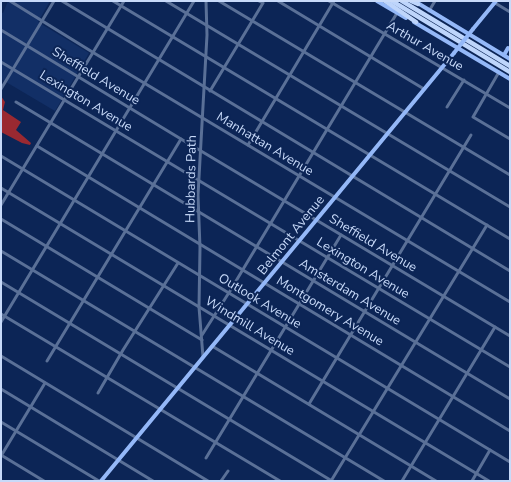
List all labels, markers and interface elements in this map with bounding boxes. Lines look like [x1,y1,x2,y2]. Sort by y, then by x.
street label: Arthur Avenue [383,17,467,75]
street label: Sheffield Avenue [49,43,143,109]
street label: Lexington Avenue [36,66,136,136]
street label: Manhattan Avenue [213,108,317,180]
street label: Hubbards Path [181,135,201,223]
street label: Belmont Avenue [253,191,329,279]
street label: Sheffield Avenue [326,210,420,276]
street label: Lexington Avenue [313,233,413,303]
street label: Amsterdam Avenue [296,254,404,330]
street label: Outlook Avenue [215,269,305,333]
street label: Montgomery Avenue [273,272,387,350]
street label: Windmill Avenue [202,292,298,360]

